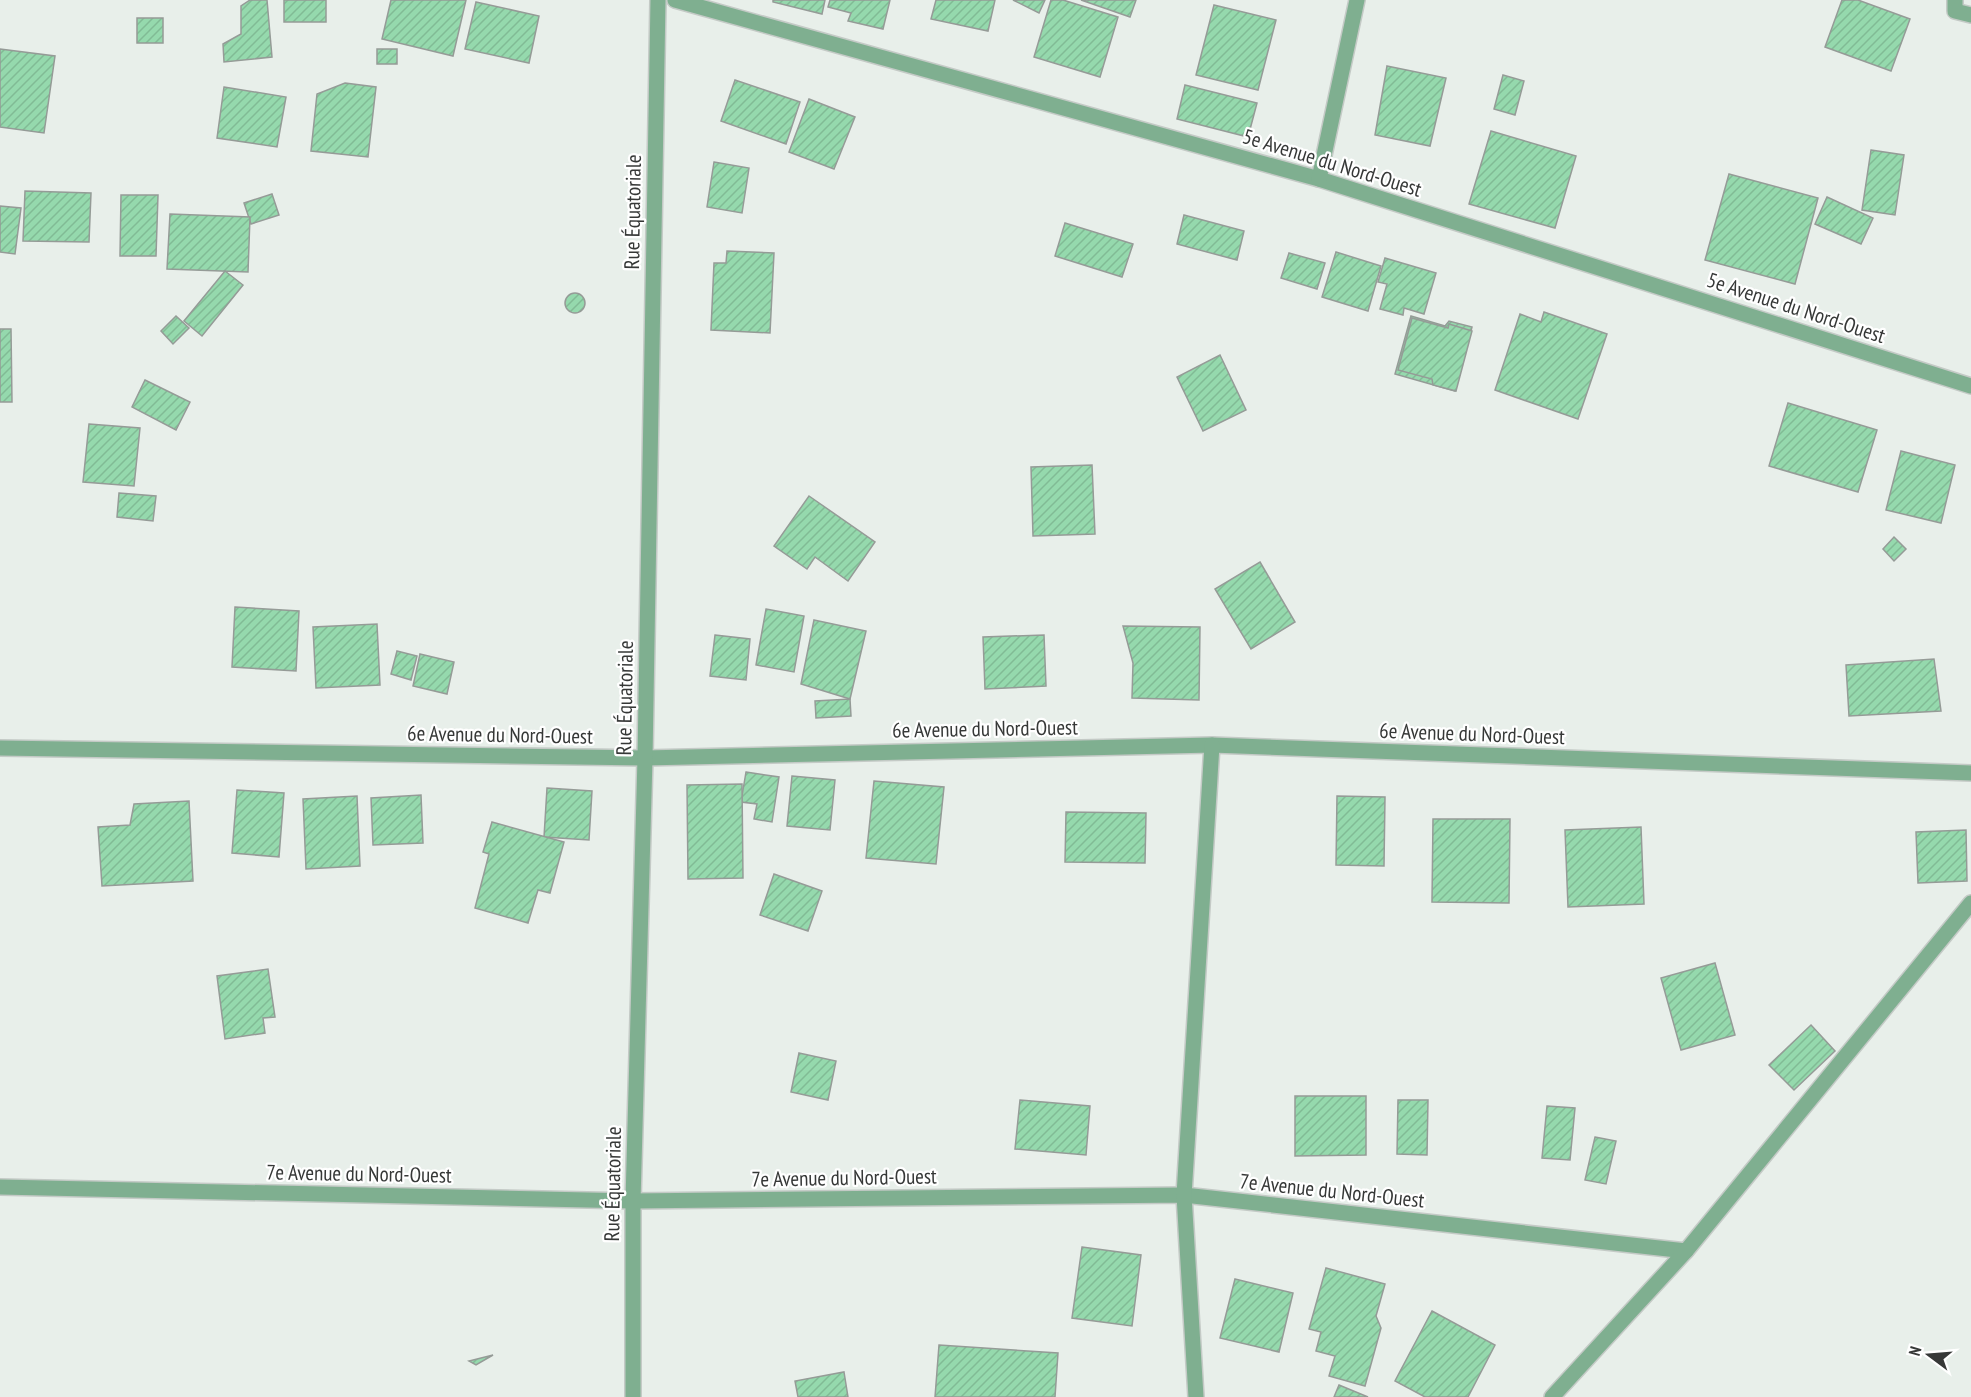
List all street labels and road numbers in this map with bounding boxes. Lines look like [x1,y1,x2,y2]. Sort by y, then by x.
street label: 5e Avenue du Nord-Ouest [1239,122,1425,203]
street label: Rue Équatoriale [618,154,647,270]
street label: 5e Avenue du Nord-Ouest [1704,266,1889,349]
street label: Rue Équatoriale [610,640,639,756]
street label: 6e Avenue du Nord-Ouest [892,713,1078,744]
street label: 6e Avenue du Nord-Ouest [1379,717,1566,750]
street label: 6e Avenue du Nord-Ouest [407,719,593,750]
street label: Rue Équatoriale [598,1126,627,1242]
street label: 7e Avenue du Nord-Ouest [266,1158,452,1189]
street label: 7e Avenue du Nord-Ouest [751,1162,937,1193]
street label: 7e Avenue du Nord-Ouest [1238,1167,1426,1214]

